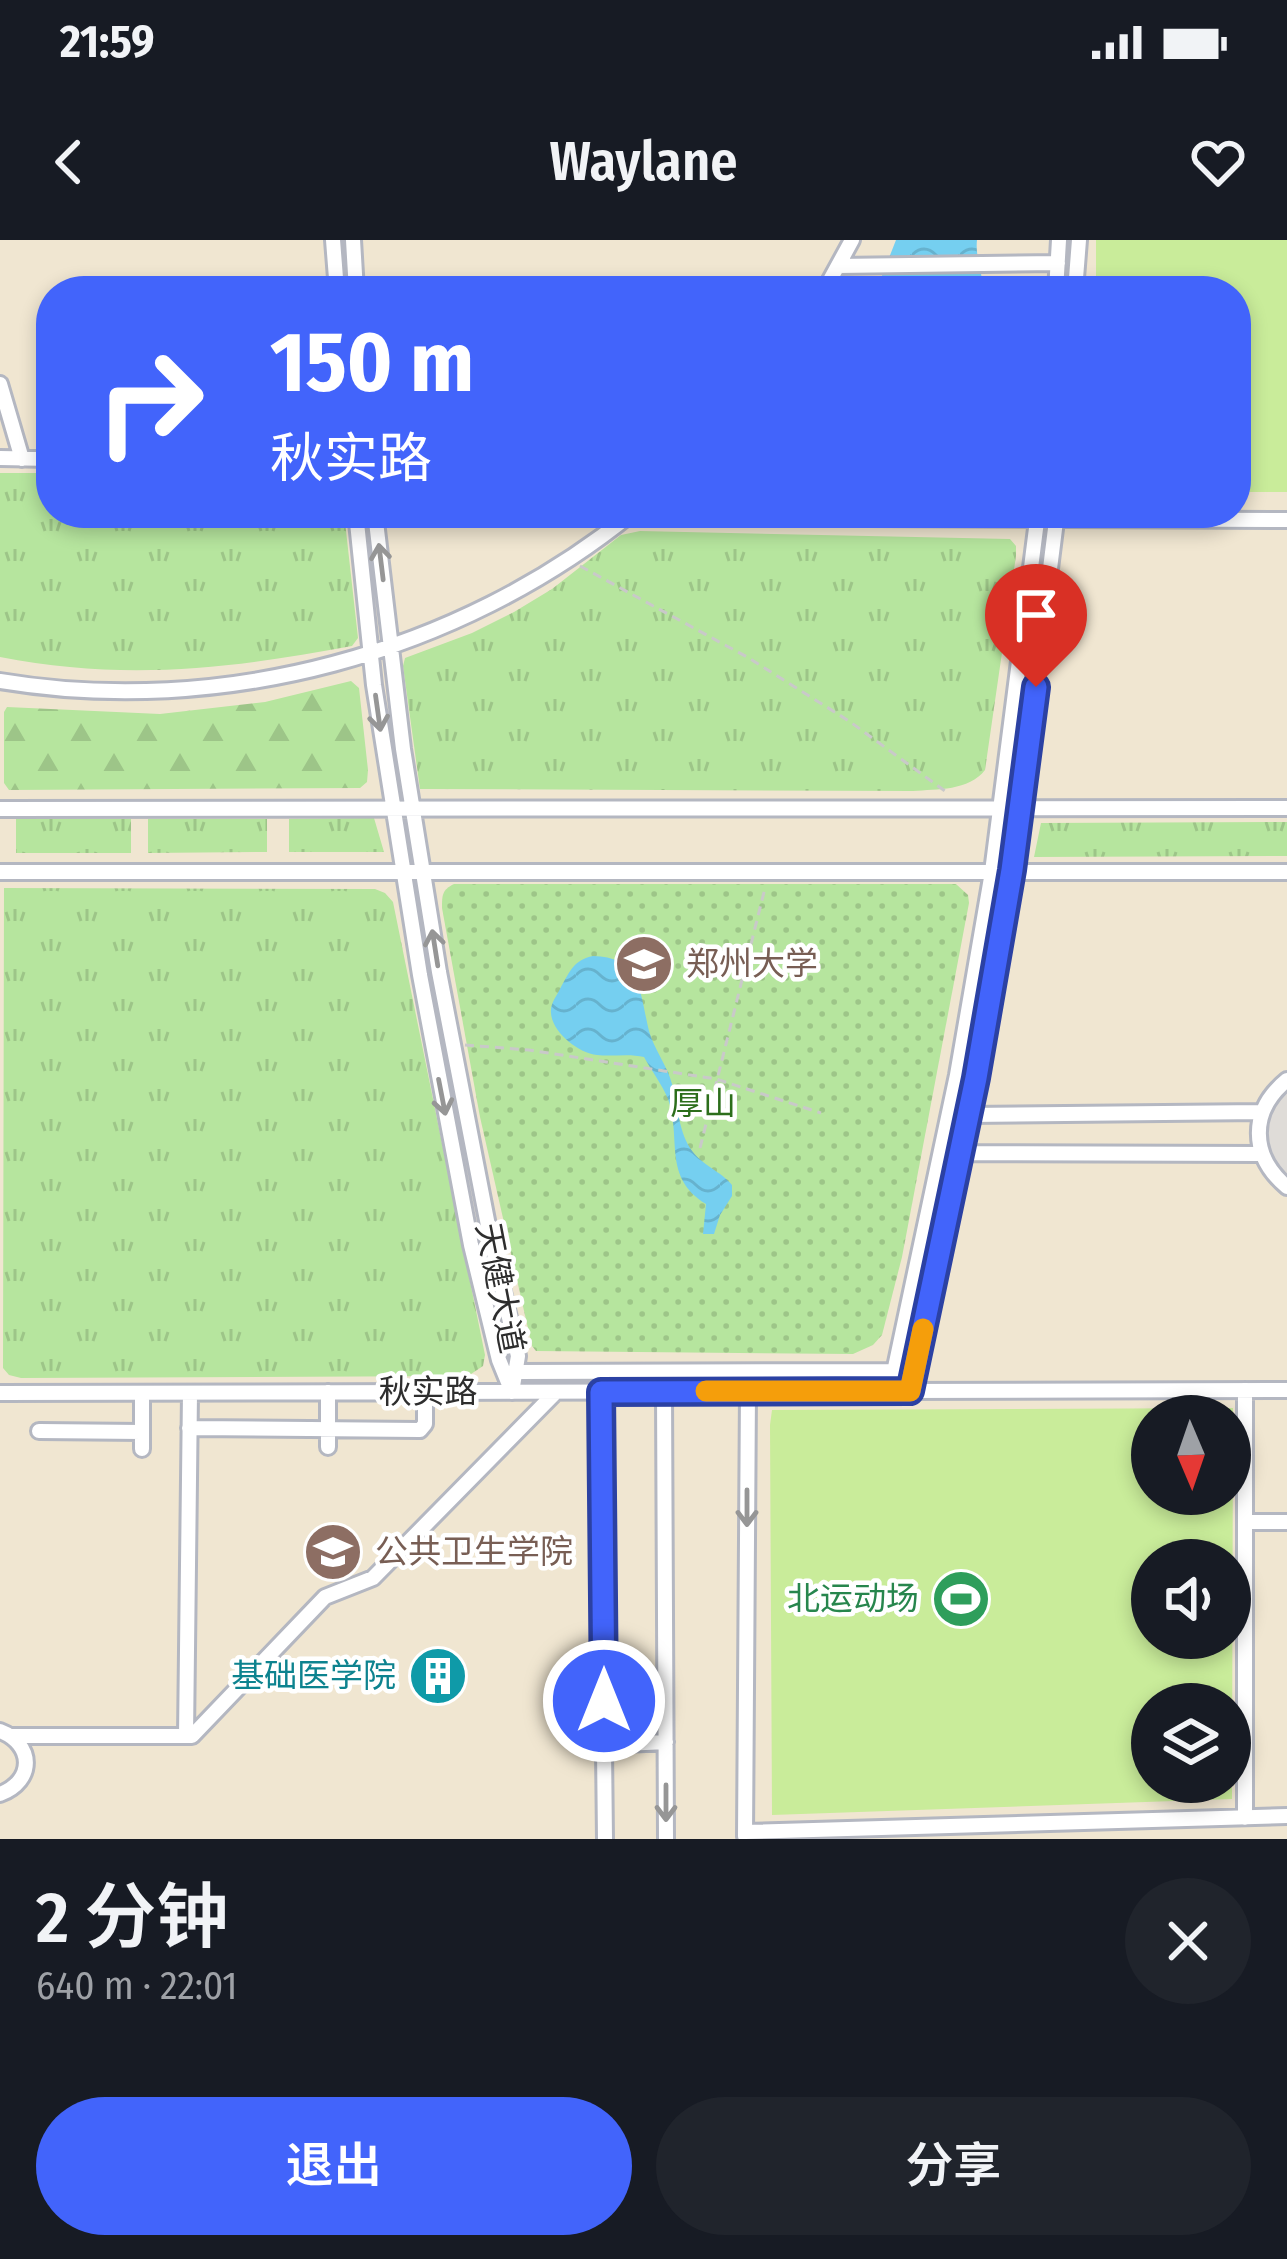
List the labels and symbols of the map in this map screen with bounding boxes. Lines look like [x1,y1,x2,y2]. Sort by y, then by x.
one-way arrow [369,543,392,582]
pin [985,564,1087,687]
one-way arrow [367,693,390,732]
one-way arrow [423,929,446,968]
school or university icon: 郑州大学 [613,933,675,995]
place label: 郑州大学 [686,944,818,984]
one-way arrow [432,1077,454,1116]
park label: 厚山 [670,1084,736,1124]
street label: 天健大道 [468,1219,532,1357]
street label: 秋实路 [379,1372,478,1412]
north arrow [1131,1395,1251,1515]
one-way arrow [736,1488,758,1527]
school or university icon: 公共卫生学院 [302,1521,364,1583]
place label: 公共卫生学院 [375,1532,573,1572]
sports icon: 北运动场 [930,1568,992,1630]
place label: 北运动场 [787,1579,919,1619]
position arrow [541,1638,667,1764]
building icon: 基础医学院 [407,1645,469,1707]
place label: 基础医学院 [231,1656,396,1696]
one-way arrow [655,1783,677,1822]

